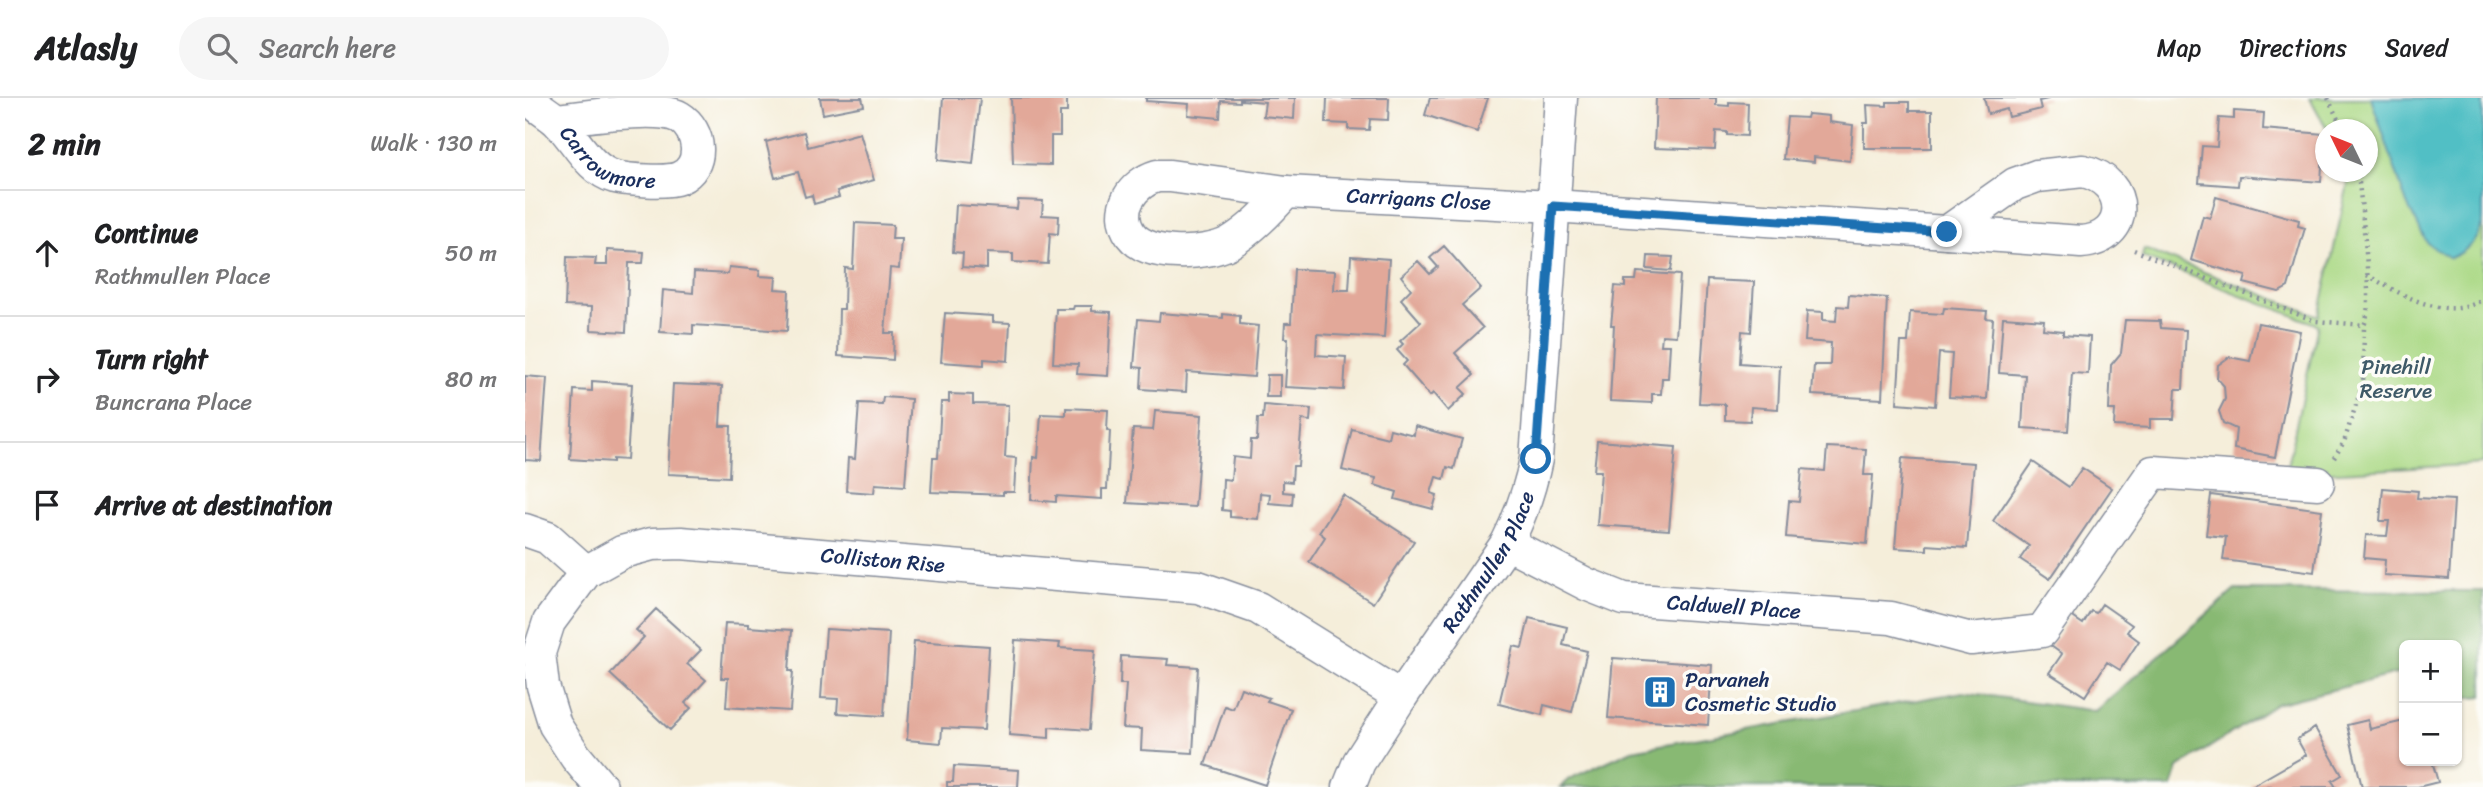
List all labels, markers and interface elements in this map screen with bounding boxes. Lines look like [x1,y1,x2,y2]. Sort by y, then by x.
search box [179,17,669,80]
text: Atlasly [35,19,137,77]
text: Search here [259,25,396,71]
text: Map [2157,27,2201,69]
text: Directions [2239,27,2347,69]
text: Saved [2385,27,2448,69]
icon: search [203,29,241,67]
text: 2 min [28,117,101,171]
street label: Carrowmore [550,117,656,200]
north arrow [2315,119,2378,182]
text: Walk · 130 m [370,123,497,164]
street label: Carrigans Close [1346,176,1492,222]
text: Continue [95,210,198,256]
route end [1931,216,1962,247]
text: 50 m [445,233,497,274]
icon: ahead [28,234,66,272]
text: Rathmullen Place [95,256,271,297]
text: Turn right [95,336,208,382]
park label: Pinehill Reserve [2360,348,2432,410]
text: 80 m [445,359,497,400]
icon: right [28,360,66,398]
text: Buncrana Place [95,382,252,423]
route start [1520,443,1551,474]
text: Arrive at destination [95,482,332,528]
icon: arrive [28,486,66,524]
street label: Rathmullen Place [1432,486,1546,641]
street label: Colliston Rise [819,536,947,584]
street label: Caldwell Place [1666,583,1802,631]
map controls [2399,640,2462,766]
button: + [2399,640,2462,703]
place label: Parvaneh Cosmetic Studio [1685,661,1836,723]
building icon: Parvaneh Cosmetic Studio [1641,673,1679,711]
button: − [2399,703,2462,766]

